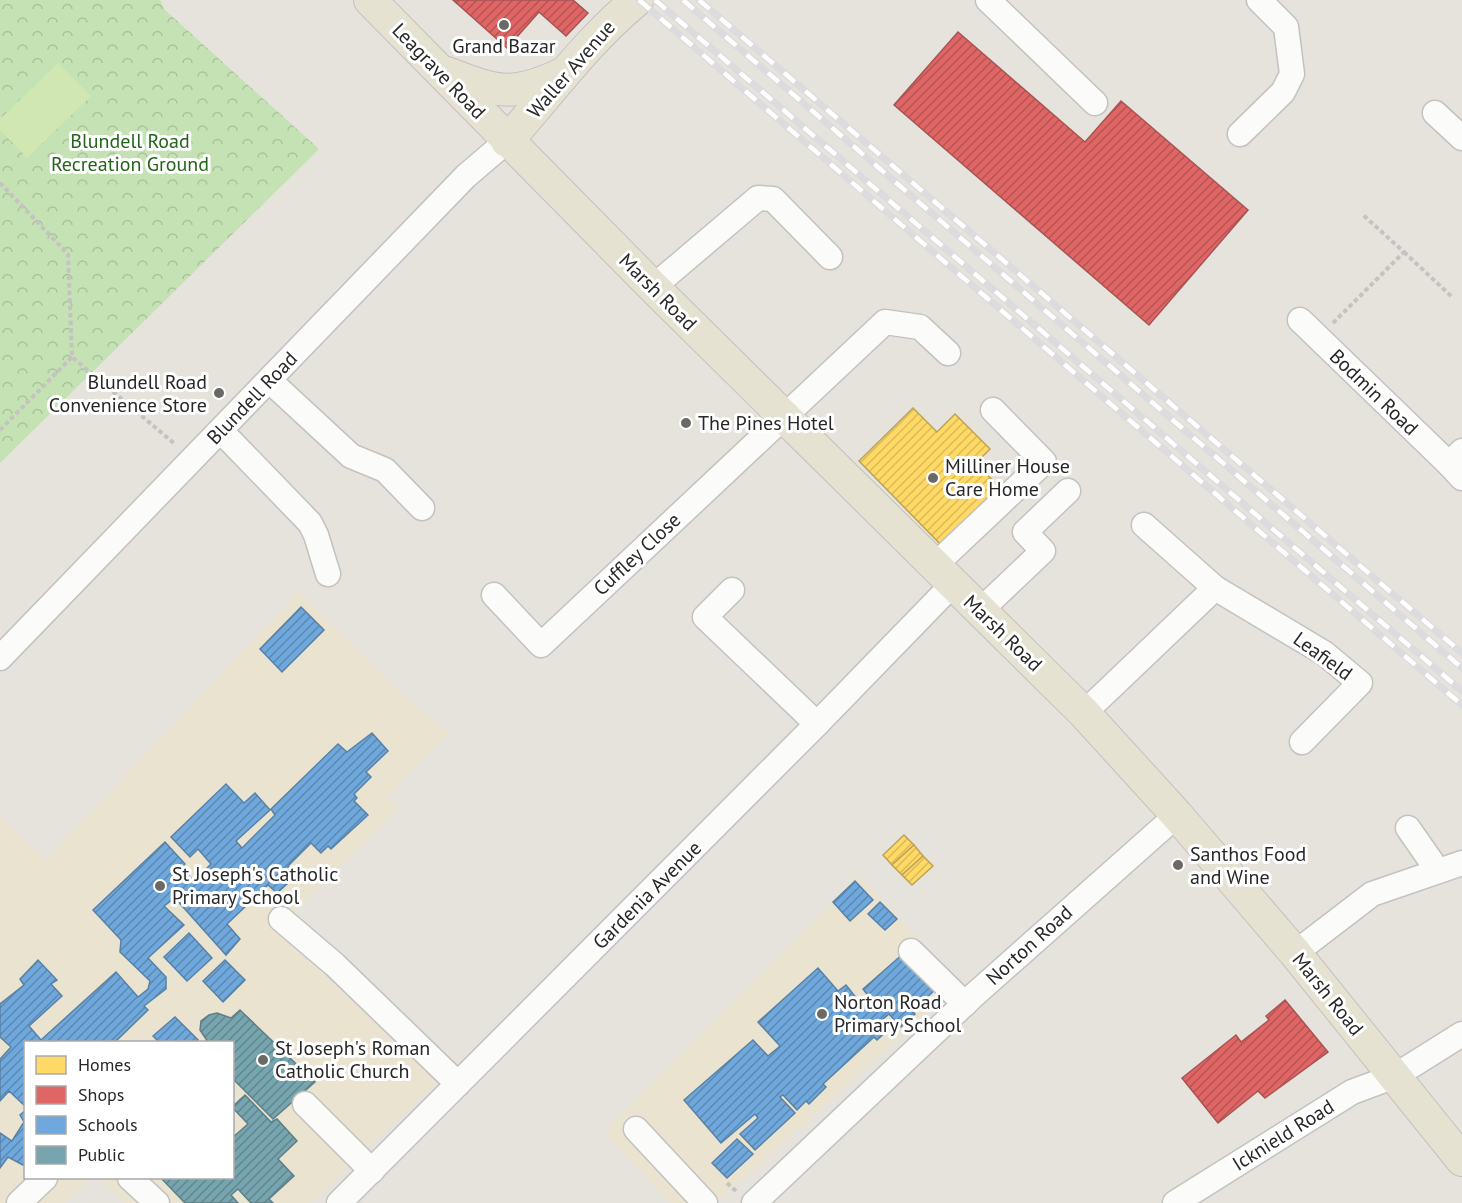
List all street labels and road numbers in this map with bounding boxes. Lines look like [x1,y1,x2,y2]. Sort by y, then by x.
street label: Waller Avenue [521,15,621,123]
street label: Leagrave Road [387,17,491,125]
street label: Marsh Road [614,248,702,336]
street label: Bodmin Road [1324,343,1424,441]
street label: Blundell Road [201,346,303,450]
street label: Cuffley Close [588,507,686,601]
street label: Marsh Road [958,589,1048,677]
street label: Leafield [1288,626,1358,686]
street label: Gardenia Avenue [587,835,707,955]
street label: Norton Road [980,899,1078,991]
street label: Marsh Road [1287,947,1369,1041]
street label: Icknield Road [1227,1093,1339,1177]

